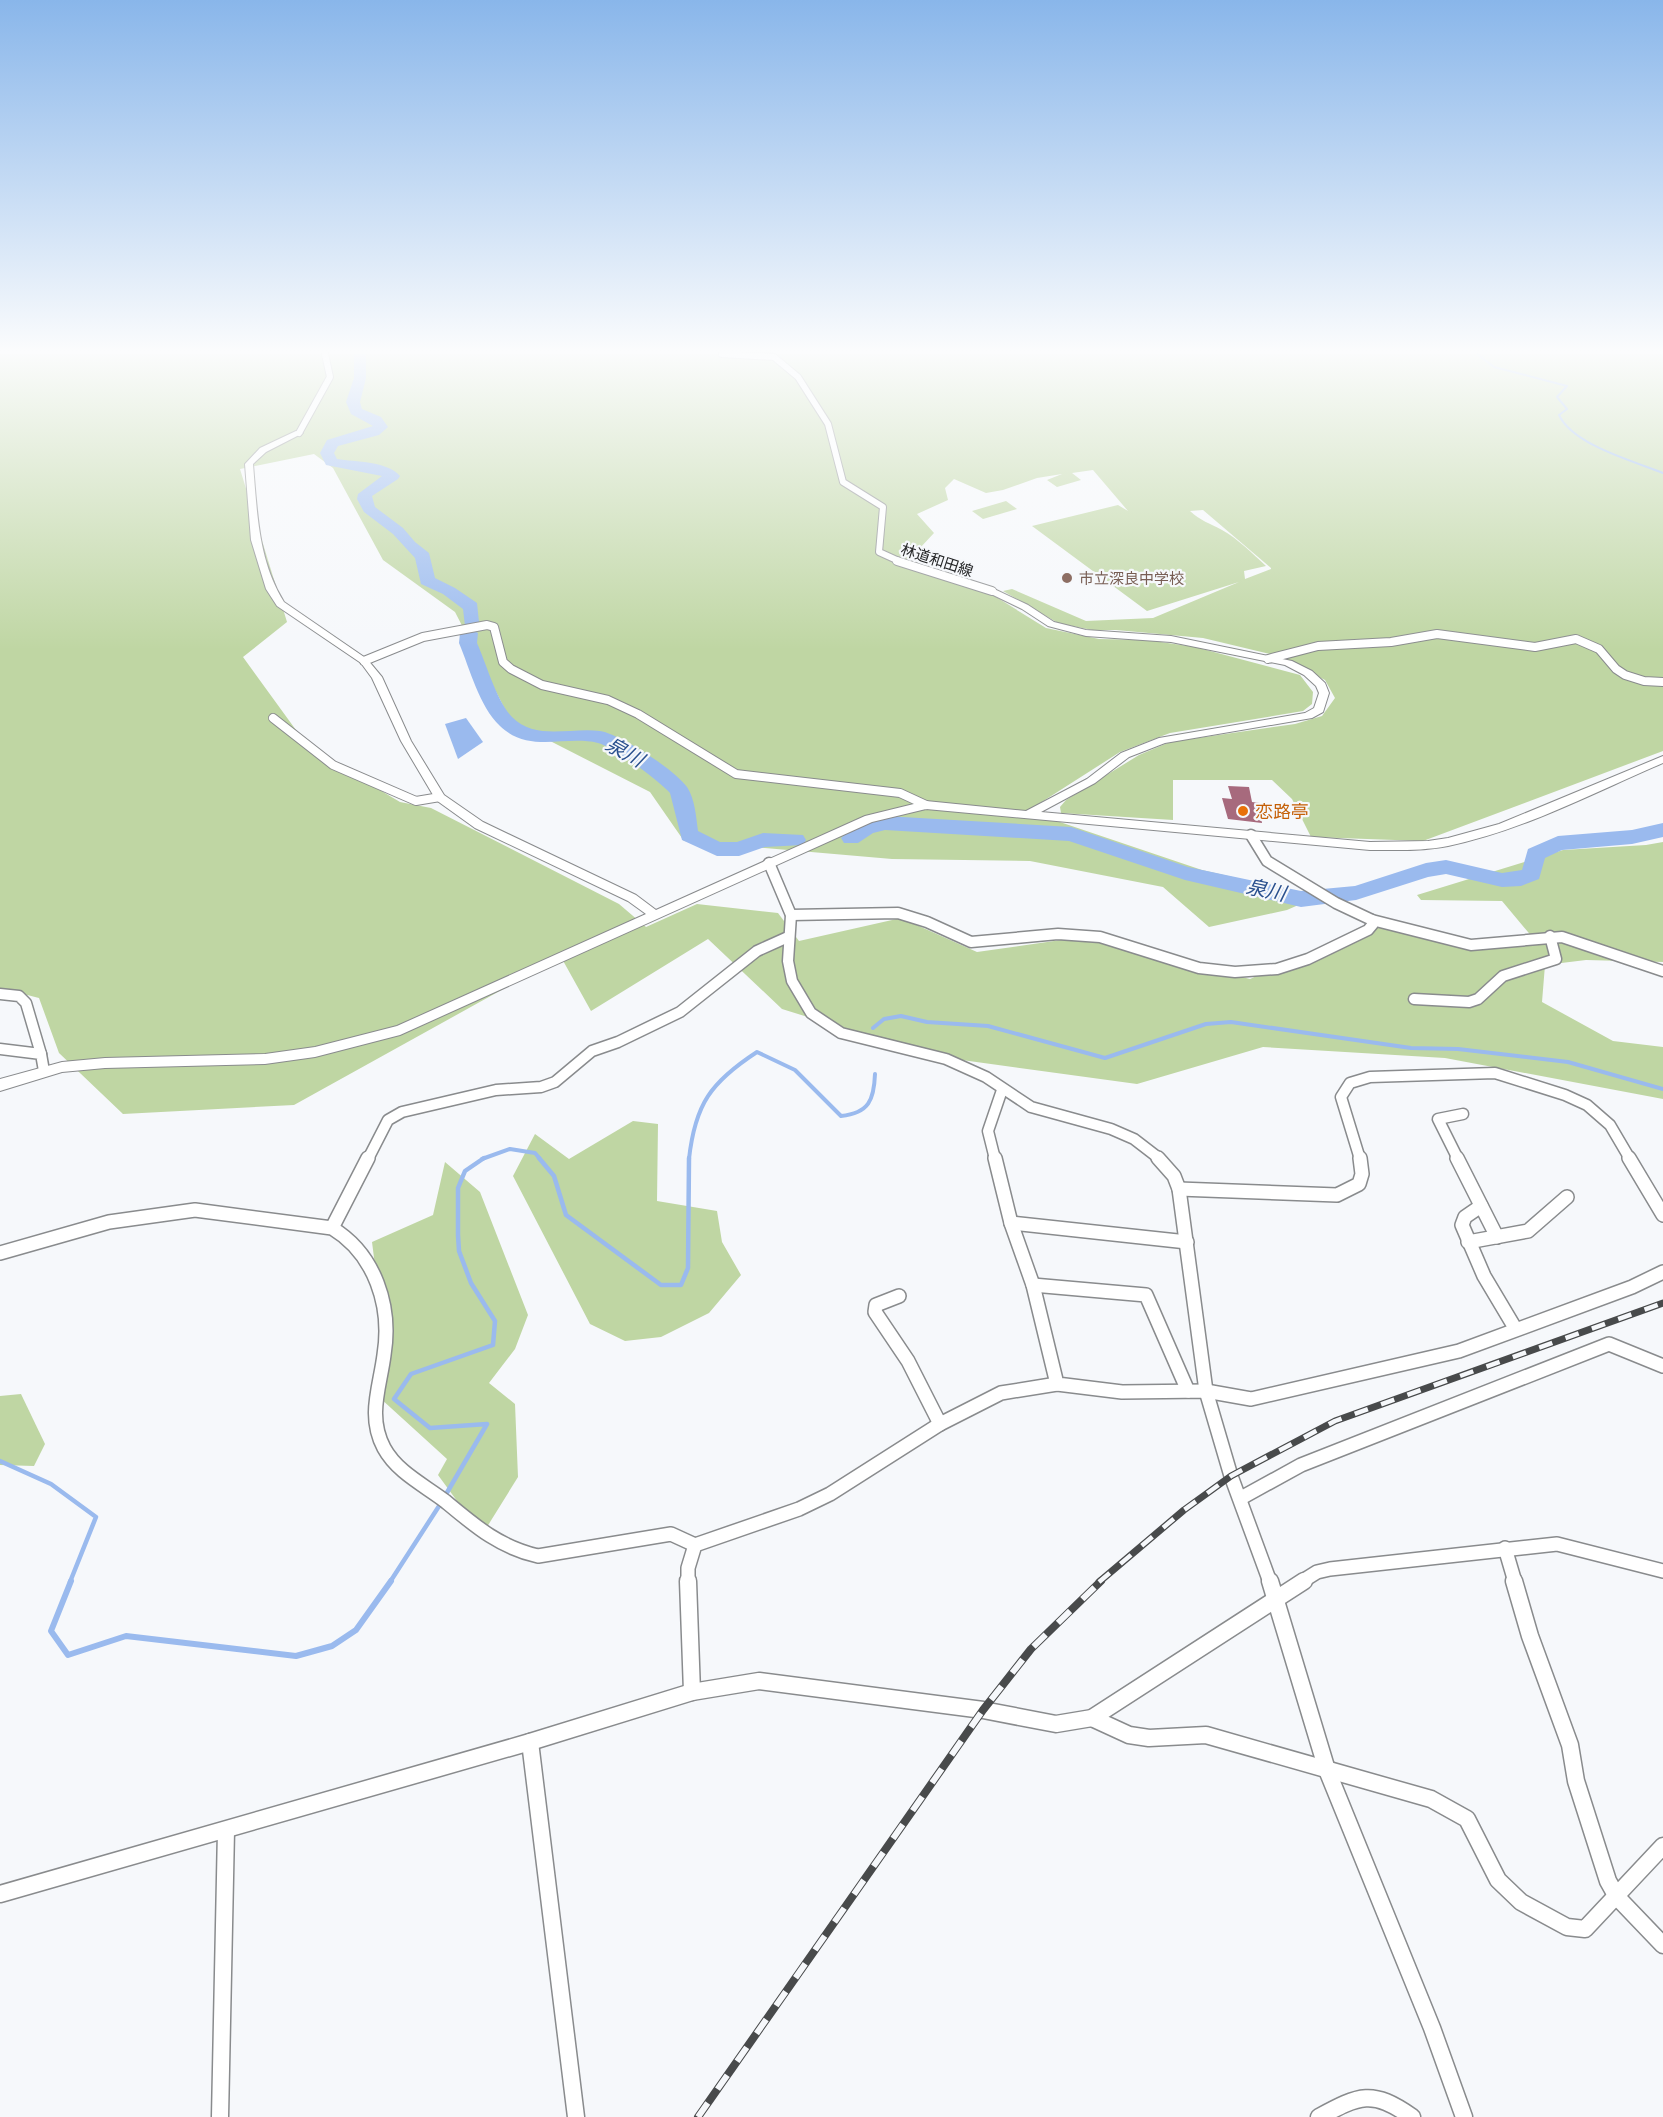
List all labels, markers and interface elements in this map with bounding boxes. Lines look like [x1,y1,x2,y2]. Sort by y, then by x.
street label: 林道和田線 [898,539,976,581]
place label: 市立深良中学校 [1079,569,1184,588]
marker: 市立深良中学校 [1060,571,1074,585]
water label: 泉川 [602,732,650,773]
place label: 恋路亭 [1255,801,1309,822]
marker: 恋路亭 [1236,804,1250,818]
water label: 泉川 [1244,874,1290,906]

